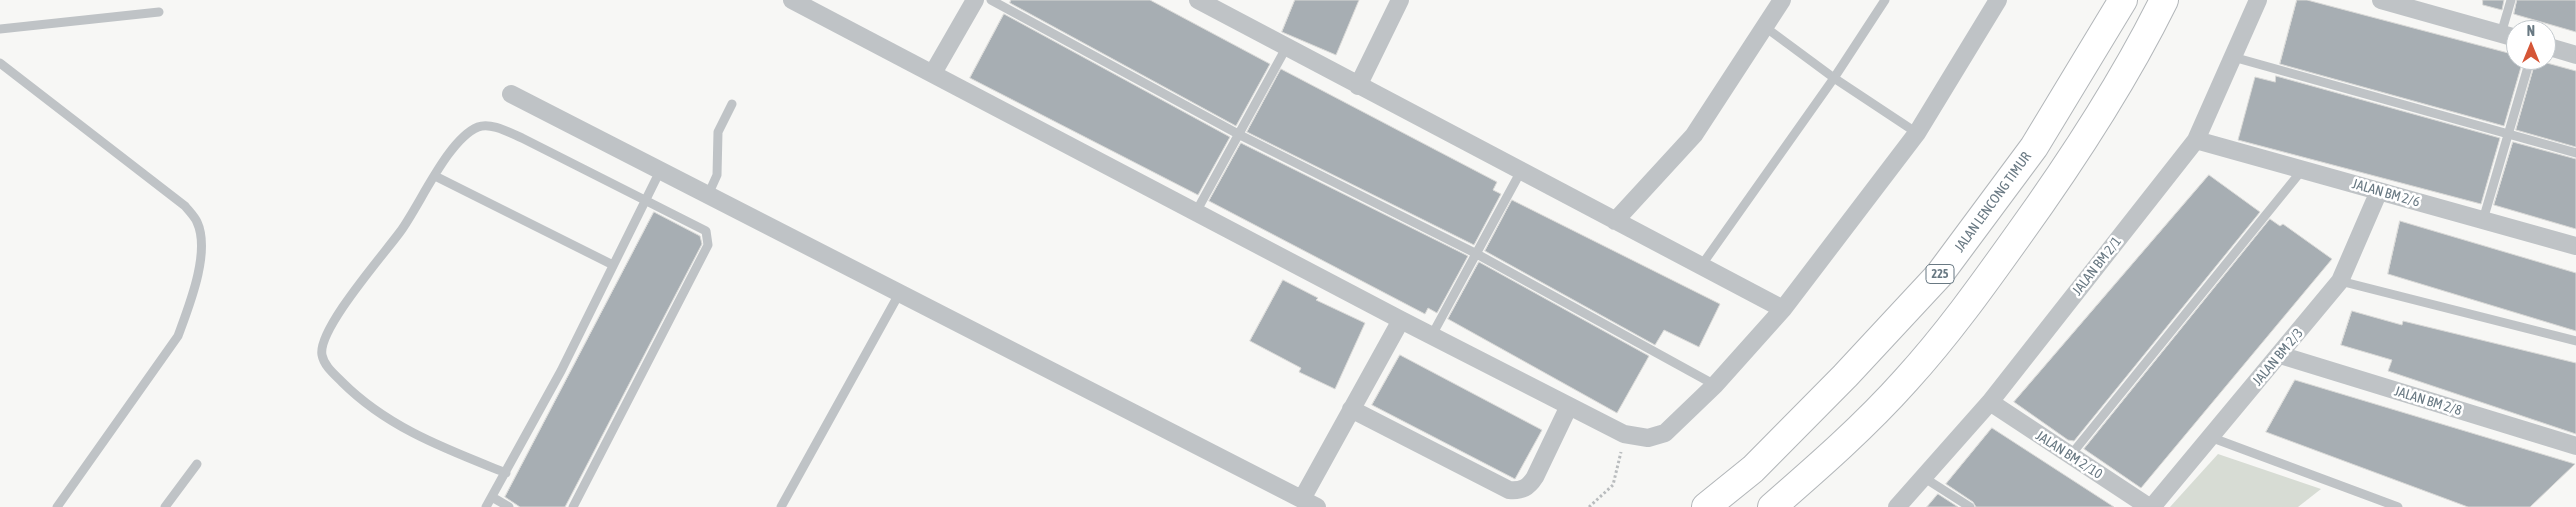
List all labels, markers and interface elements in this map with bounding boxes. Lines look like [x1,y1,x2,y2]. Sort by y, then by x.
north arrow [2506,20,2556,70]
text: N [2527,23,2535,39]
street label: JALAN LENCONG TIMUR [1951,149,2035,255]
street label: JALAN BM 2/6 [2350,175,2422,211]
street label: JALAN BM 2/1 [2069,233,2125,299]
road number: 225 [1926,264,1954,284]
street label: JALAN BM 2/3 [2249,325,2307,389]
street label: JALAN BM 2/8 [2392,383,2464,419]
street label: JALAN BM 2/10 [2032,427,2106,483]

